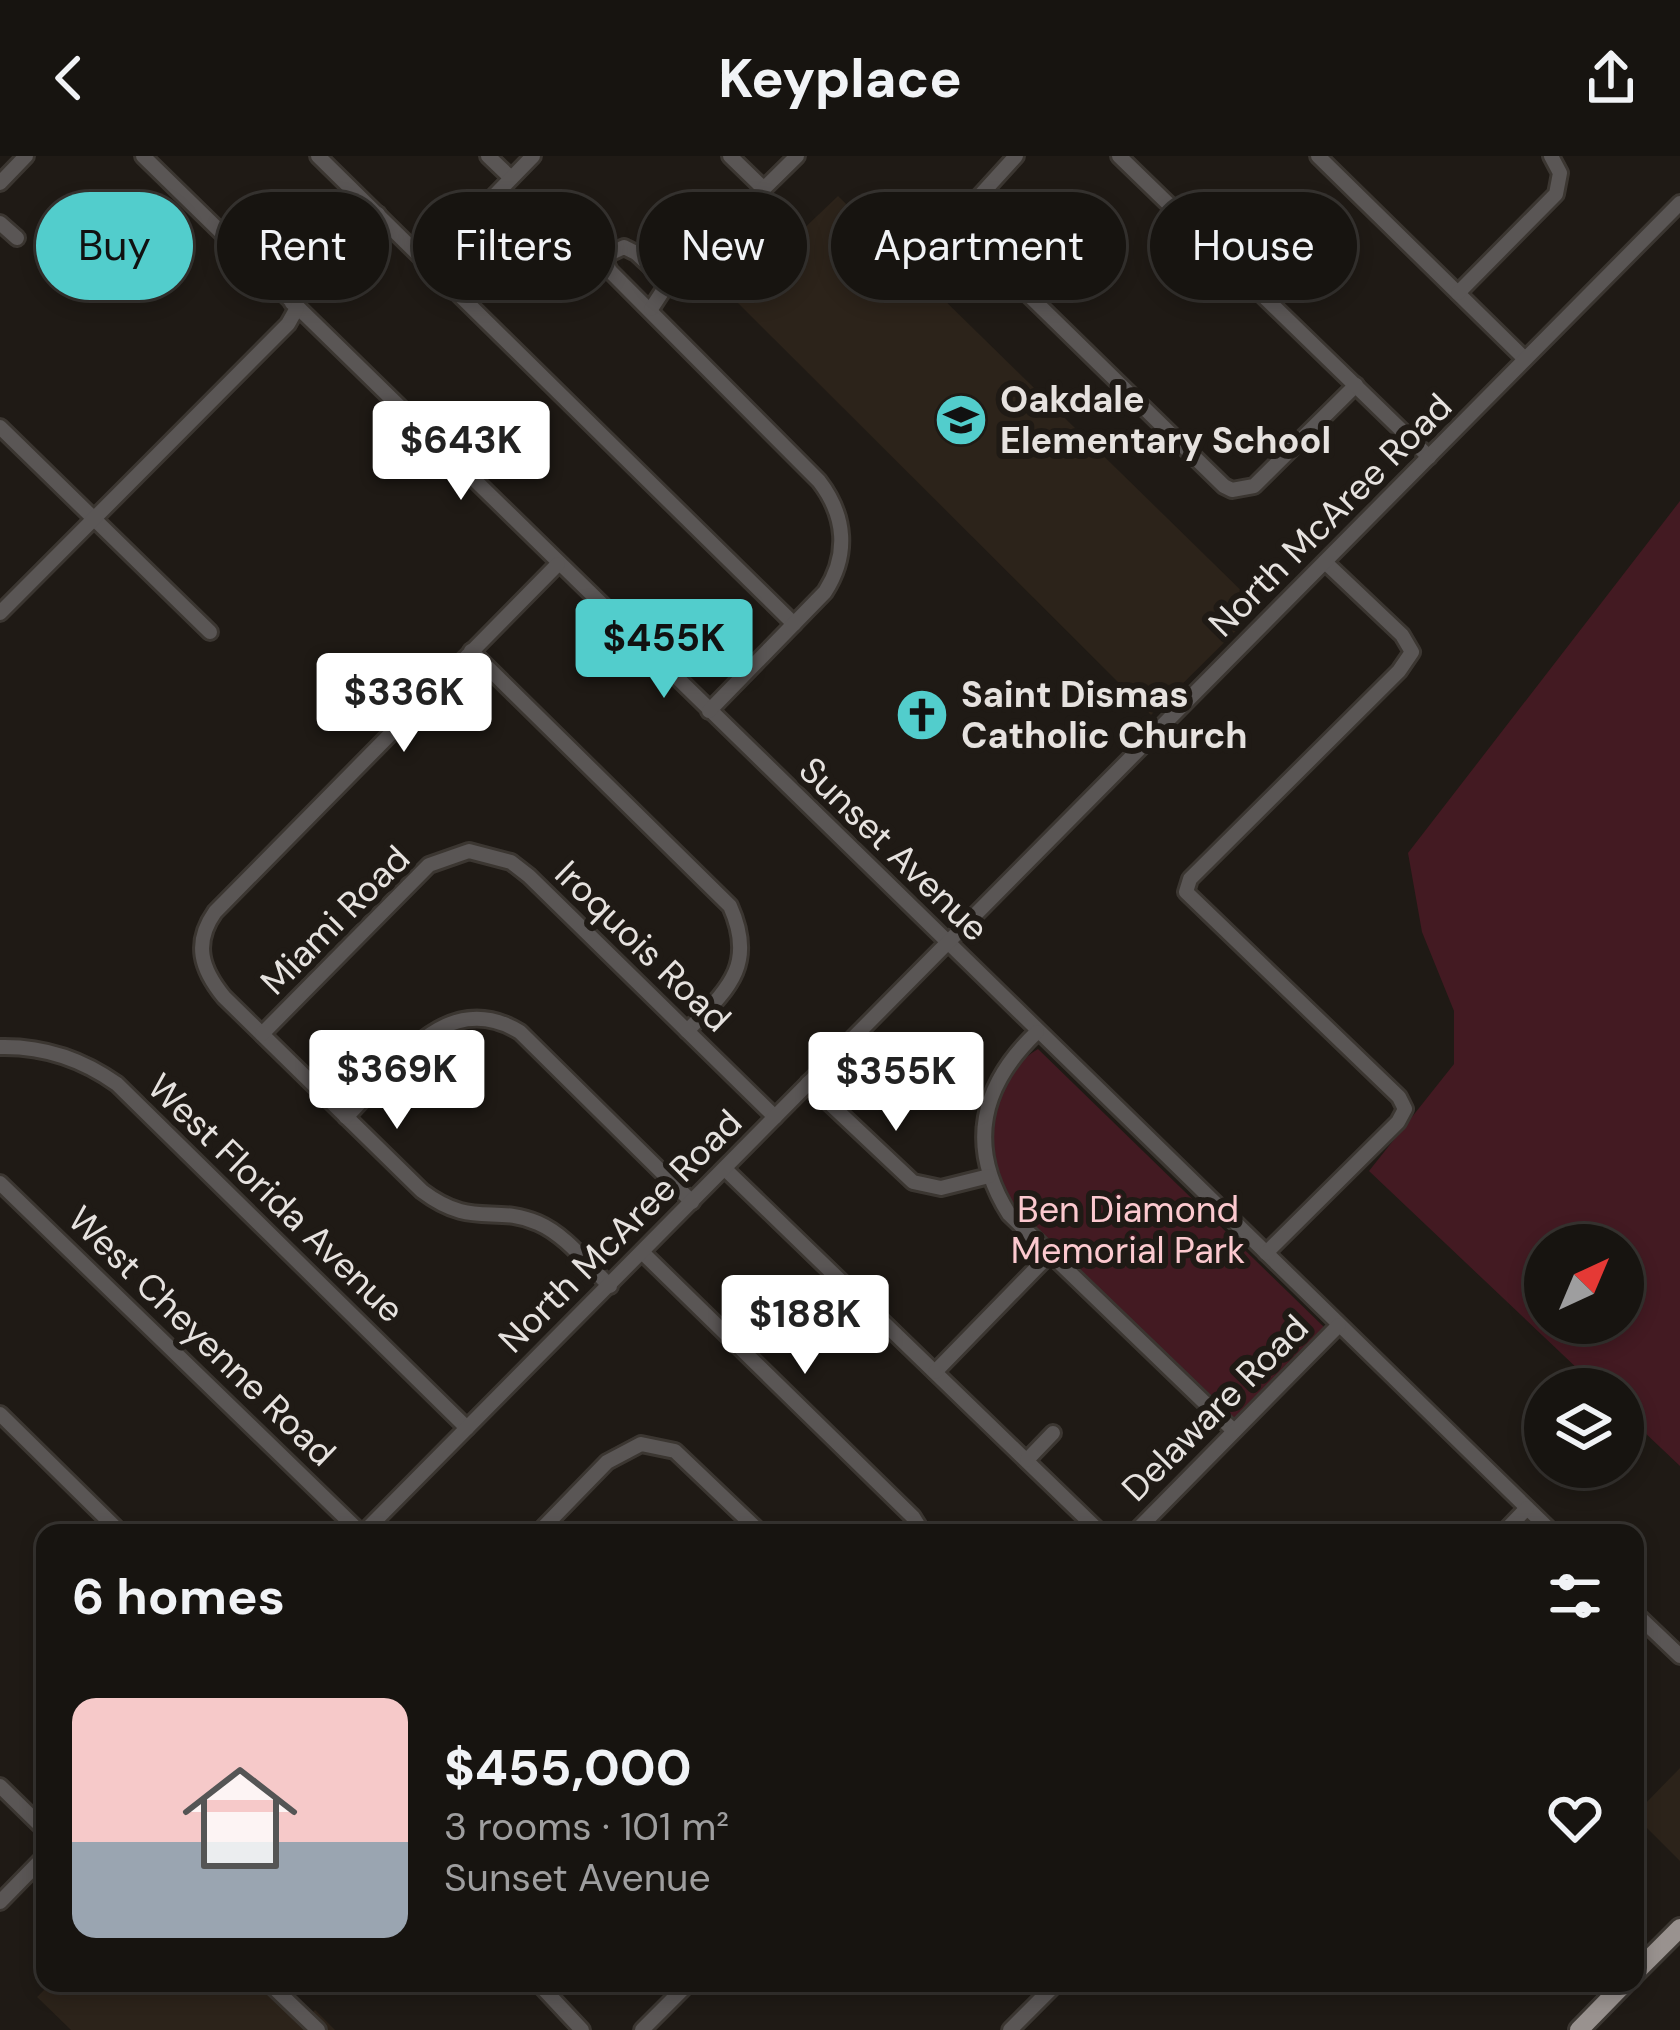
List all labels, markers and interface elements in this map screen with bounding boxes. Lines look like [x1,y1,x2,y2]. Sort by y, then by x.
text: Keyplace [718,43,962,114]
icon: back [36,45,102,111]
icon: share [1578,45,1644,111]
chip: Buy [36,192,193,300]
chip: Rent [217,192,389,300]
chip: Filters [413,192,615,300]
chip: New [639,192,807,300]
chip: Apartment [831,192,1126,300]
chip: House [1150,192,1357,300]
place label: Oakdale Elementary School [1000,376,1331,464]
street label: North McAree Road [1198,383,1462,647]
school or university icon: Oakdale Elementary School [933,392,989,448]
pin: $643K [377,401,545,503]
text: $643K [400,414,522,465]
pin: $455K [580,599,748,701]
text: $455K [603,612,725,663]
pin: $336K [320,653,488,755]
text: $336K [344,666,464,717]
place label: Saint Dismas Catholic Church [961,671,1248,759]
church icon: Saint Dismas Catholic Church [894,687,950,743]
street label: Sunset Avenue [789,747,999,951]
street label: Miami Road [250,835,420,1005]
street label: Iroquois Road [545,850,741,1042]
pin: $369K [313,1030,481,1132]
pin: $355K [812,1032,980,1134]
text: $369K [336,1043,458,1094]
text: $355K [835,1045,957,1096]
street label: West Florida Avenue [138,1063,414,1333]
street label: North McAree Road [488,1099,752,1363]
park label: Ben Diamond Memorial Park [1011,1186,1245,1274]
street label: West Cheyenne Road [58,1196,346,1476]
north arrow [1524,1224,1644,1344]
map controls [1524,1224,1644,1488]
pin: $188K [721,1275,889,1377]
text: $188K [749,1288,861,1339]
street label: Delaware Road [1112,1305,1318,1511]
button: layers [1524,1368,1644,1488]
text: 6 homes [72,1563,285,1630]
icon: filters [1542,1563,1608,1629]
text: $455,000 [444,1734,692,1801]
icon: home [168,1746,312,1890]
icon: heart [1542,1785,1608,1851]
text: 3 rooms · 101 m² [444,1801,729,1852]
text: Sunset Avenue [444,1852,711,1903]

